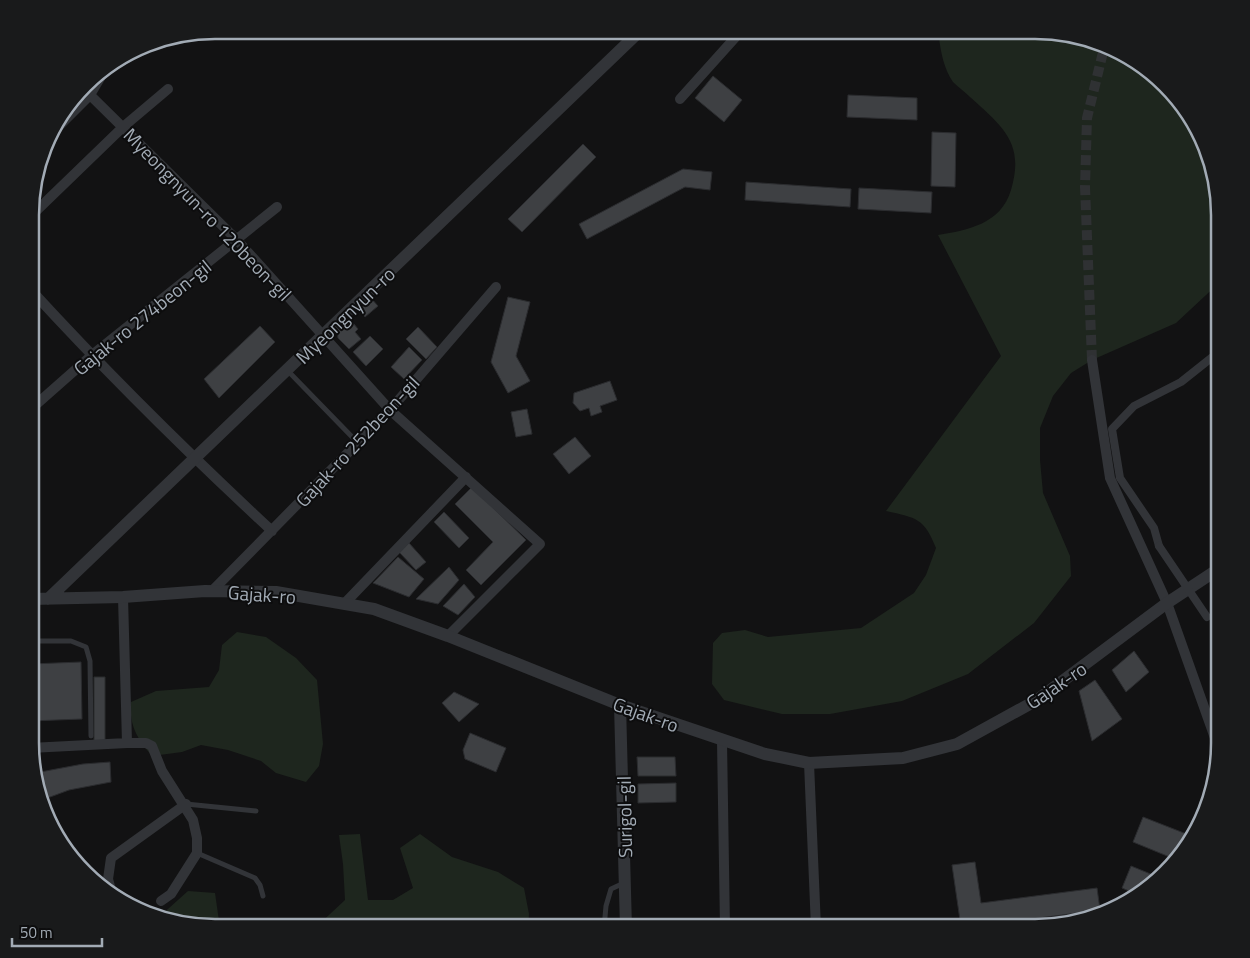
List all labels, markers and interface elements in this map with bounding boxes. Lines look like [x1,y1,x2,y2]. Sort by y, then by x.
street label: Myeongnyun-ro 120beon-gil [117,121,299,307]
street label: Gajak-ro 274beon-gil [67,252,217,382]
street label: Myeongnyun-ro [289,260,401,370]
street label: Gajak-ro 252beon-gil [288,369,426,513]
street label: Gajak-ro [227,577,297,611]
street label: Gajak-ro [1020,654,1092,716]
street label: Gajak-ro [609,689,683,739]
street label: Surigol-gil [609,776,639,858]
scale bar [12,916,102,948]
text: 50 m [20,921,53,944]

